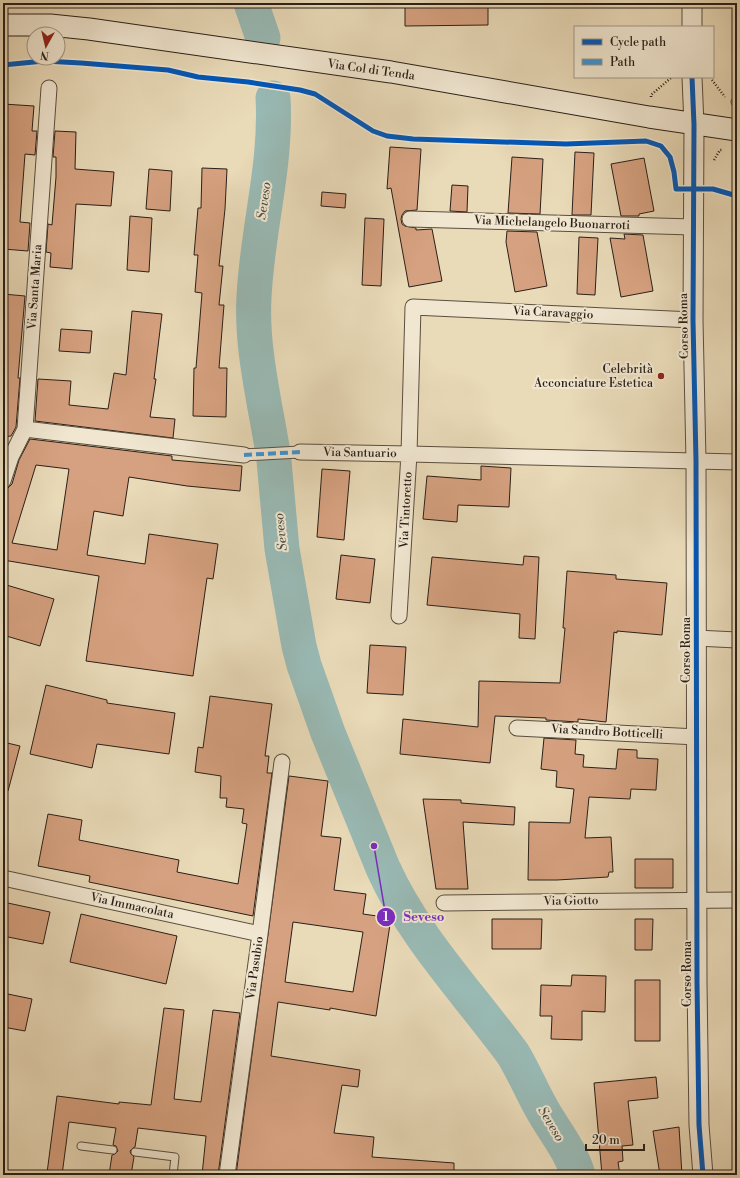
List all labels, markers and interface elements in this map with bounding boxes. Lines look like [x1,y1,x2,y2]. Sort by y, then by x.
north arrow [26,26,66,66]
legend [574,26,714,78]
text: Cycle path [610,35,666,50]
text: N [39,47,50,62]
text: Path [610,55,635,70]
street label: Via Col di Tenda [325,56,417,84]
water label: Seveso [253,181,275,221]
street label: Via Michelangelo Buonarroti [473,213,630,233]
street label: Via Santa Maria [24,243,46,331]
street label: Corso Roma [676,292,692,359]
street label: Via Caravaggio [511,303,594,323]
place label: Celebrità Acconciature Estetica [533,362,654,391]
marker: Celebrità Acconciature Estetica [656,371,666,381]
street label: Via Santuario [322,445,397,461]
street label: Via Tintoretto [396,471,416,550]
water label: Seveso [271,512,291,552]
street label: Corso Roma [679,616,694,683]
street label: Via Sandro Botticelli [550,722,664,742]
street label: Via Immacolata [88,890,176,922]
street label: Via Giotto [542,893,599,909]
callout: Seveso [376,904,452,929]
text: Seveso [404,909,445,925]
text: 1 [383,910,389,925]
street label: Via Pasubio [243,935,267,1002]
street label: Corso Roma [680,940,695,1007]
water label: Seveso [534,1104,568,1145]
scale bar [586,1126,644,1152]
text: 20 m [592,1133,620,1148]

